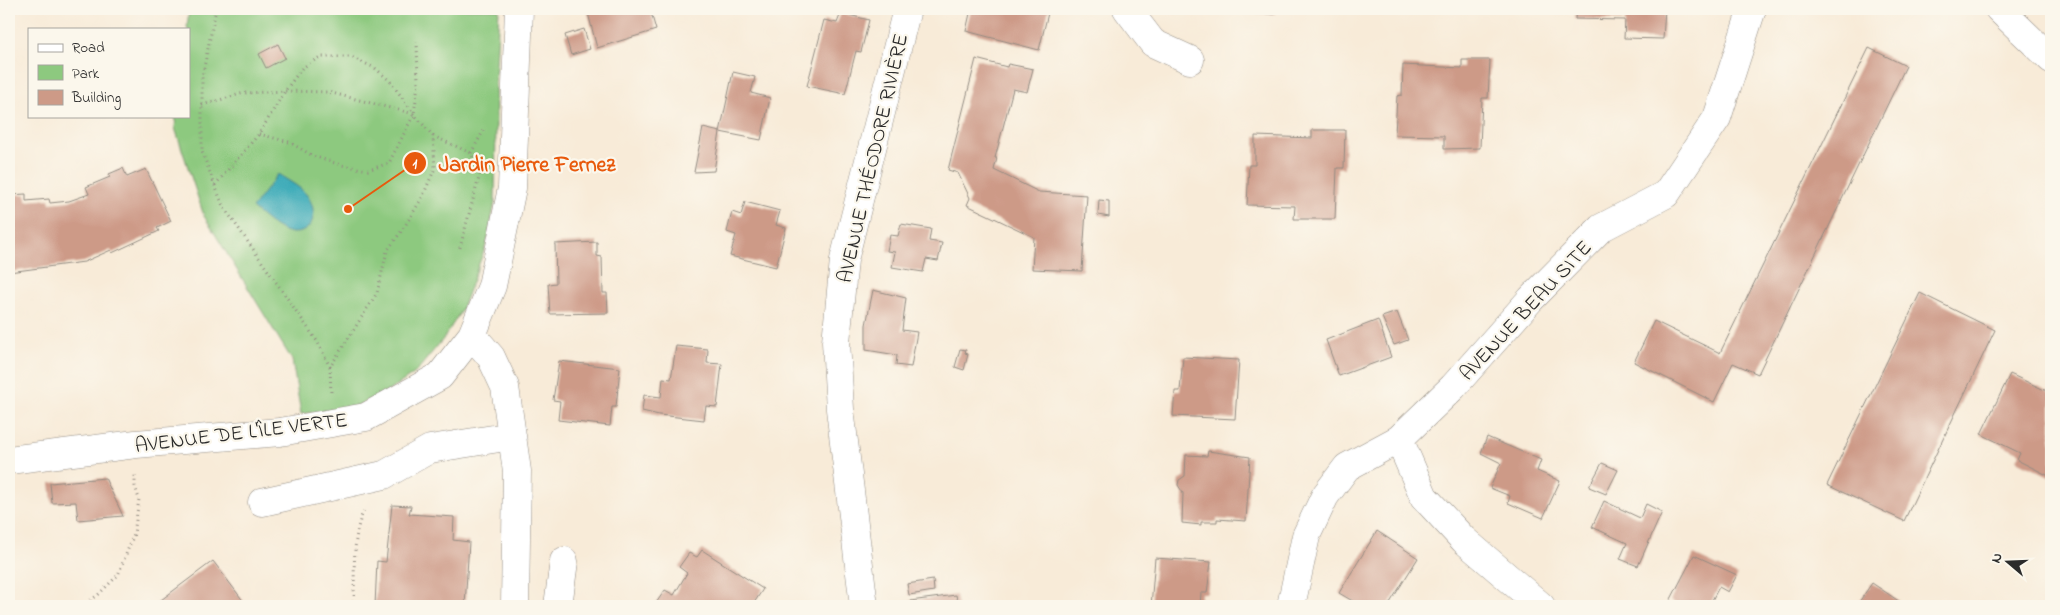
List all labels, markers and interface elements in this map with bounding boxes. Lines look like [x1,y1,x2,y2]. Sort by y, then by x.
legend [28,28,190,118]
street label: AVENUE THÉODORE RIVIÈRE [831,31,917,286]
text: Road [72,37,105,59]
text: Park [72,63,100,85]
text: Building [71,87,121,110]
callout: Jardin Pierre Fernez [403,145,625,182]
text: Jardin Pierre Fernez [438,150,616,182]
text: 1 [413,153,418,175]
street label: AVENUE BEAU SITE [1453,234,1600,388]
street label: AVENUE DE L'ÎLE VERTE [133,406,349,462]
north arrow [1982,538,2032,588]
text: N [1986,550,2009,566]

